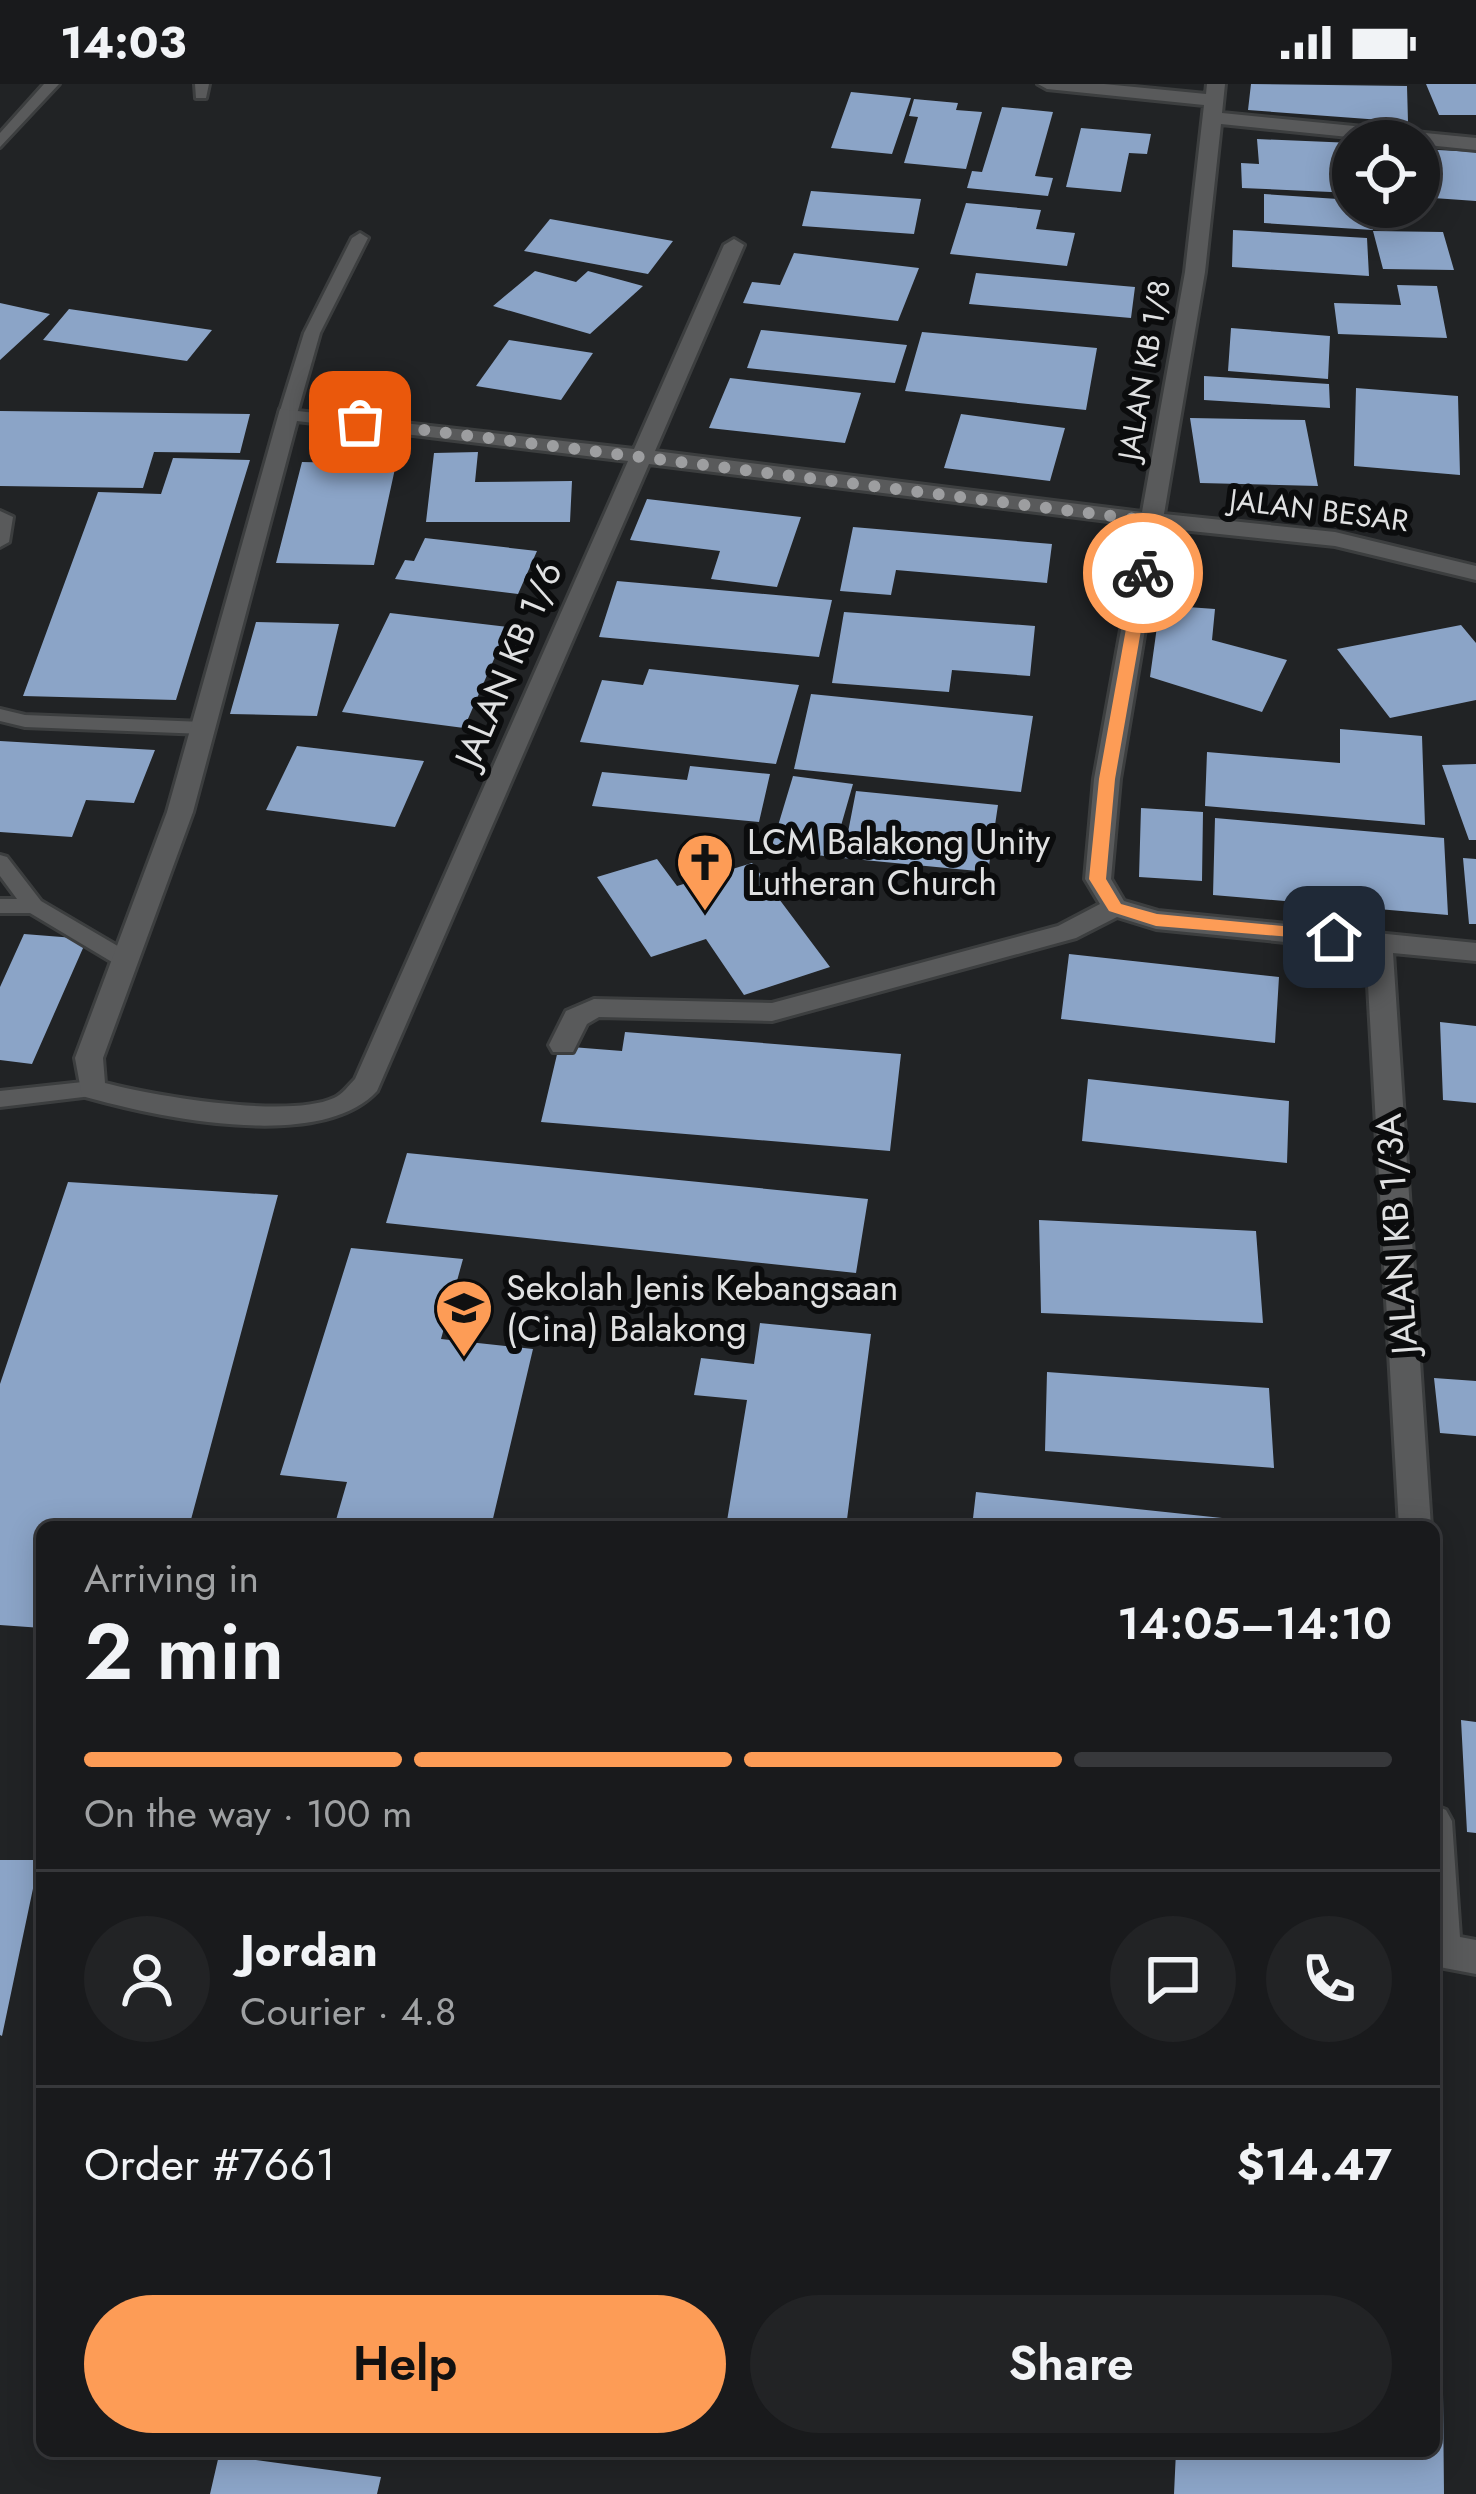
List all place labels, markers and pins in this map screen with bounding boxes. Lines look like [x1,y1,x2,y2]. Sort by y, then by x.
pin [309,371,411,473]
place label: LCM Balakong Unity Lutheran Church [747,815,1050,908]
church icon: LCM Balakong Unity Lutheran Church [674,831,736,913]
pin [1283,886,1385,988]
place label: Sekolah Jenis Kebangsaan (Cina) Balakong [506,1261,898,1354]
school or university icon: Sekolah Jenis Kebangsaan (Cina) Balakong [433,1277,495,1359]

